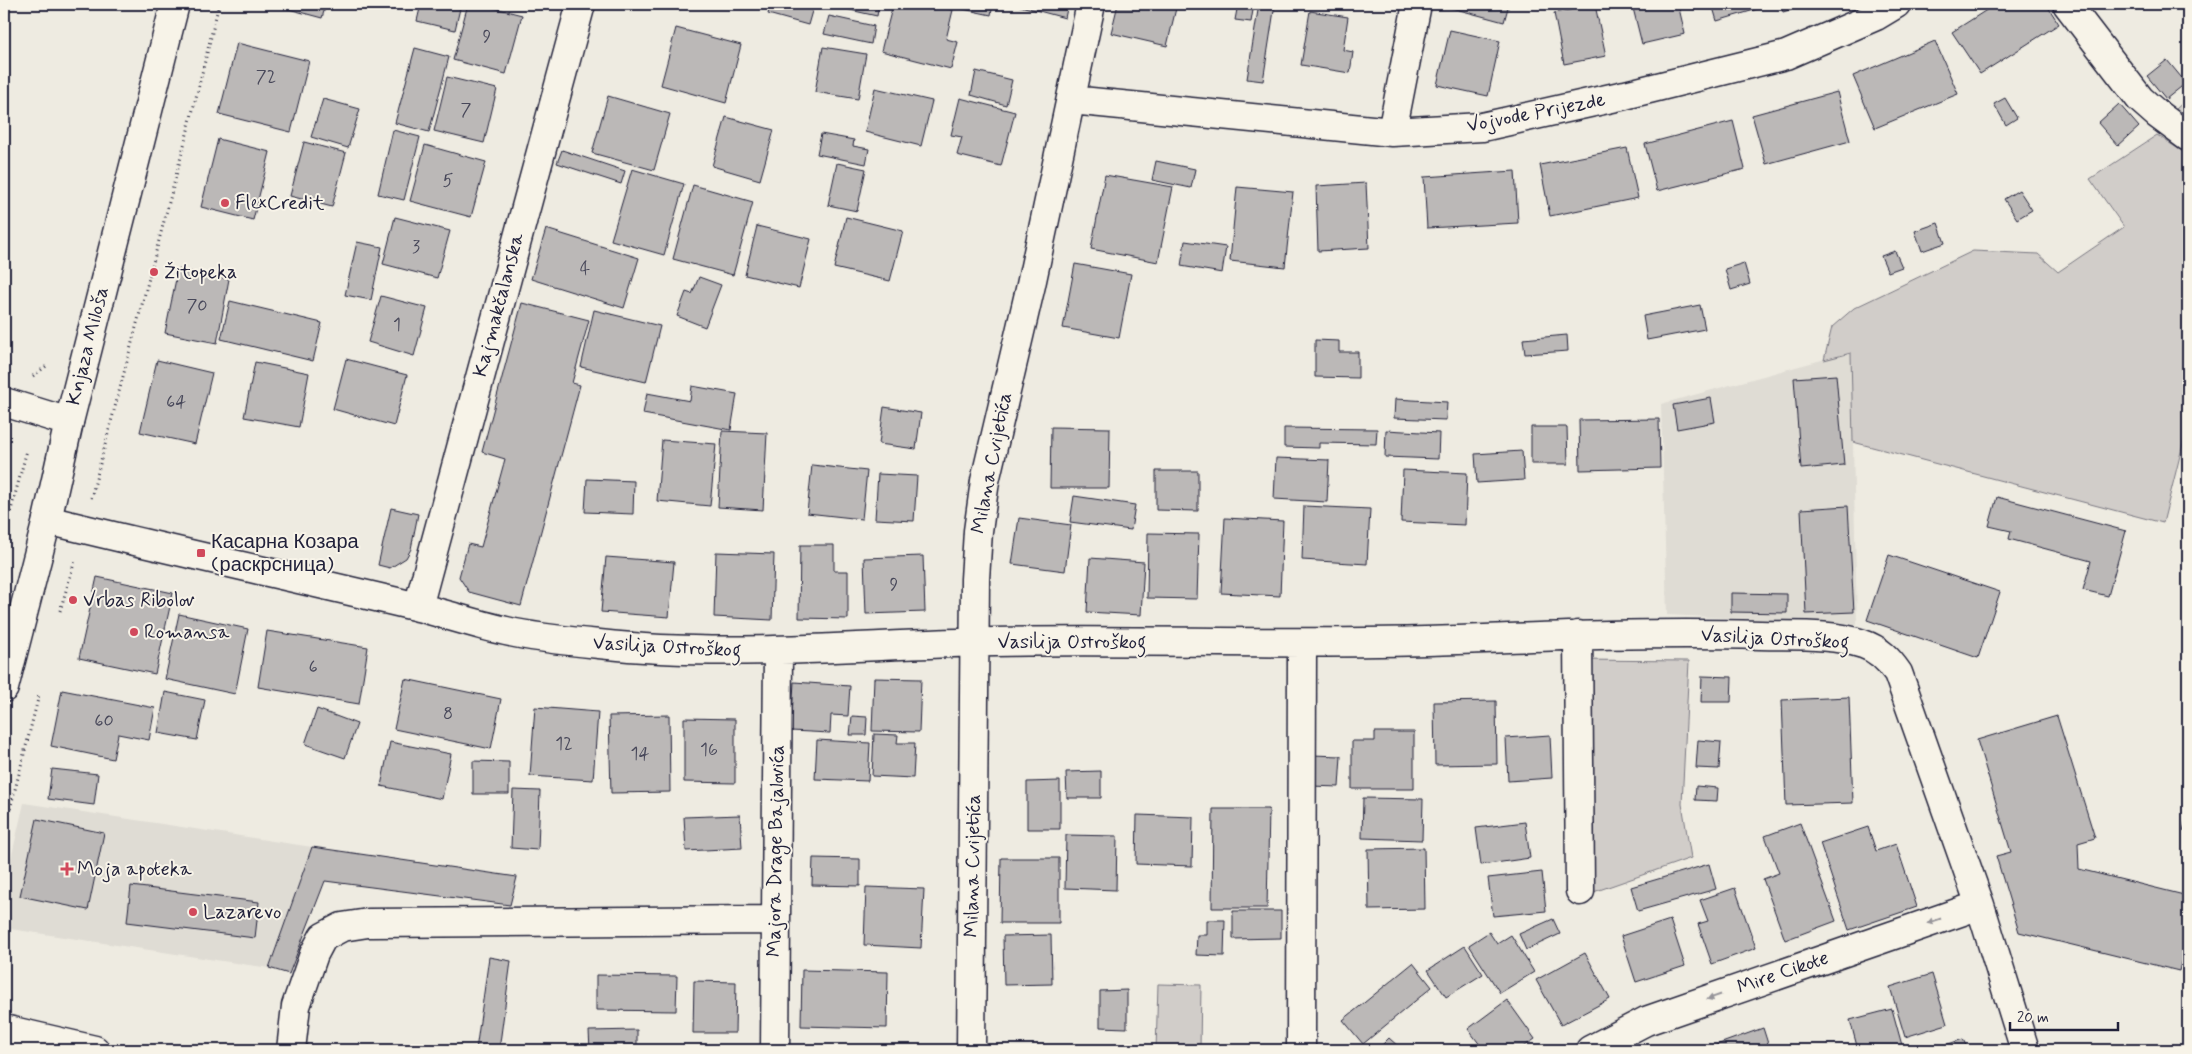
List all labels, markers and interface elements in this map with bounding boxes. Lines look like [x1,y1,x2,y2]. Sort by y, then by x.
house number: 9 [483,25,492,49]
house number: 72 [256,65,276,89]
street label: Vojvode Prijezde [1464,86,1608,140]
house number: 7 [461,98,472,122]
house number: 5 [443,169,454,193]
place label: FlexCredit [235,190,325,217]
marker: FlexCredit [219,197,231,209]
street label: Kajmakčalanska [467,229,531,380]
house number: 3 [412,235,420,259]
house number: 4 [580,257,590,281]
place label: Žitopeka [164,259,237,286]
marker: Žitopeka [148,266,160,278]
street label: Knjaza Miloša [60,284,116,408]
house number: 70 [186,294,208,318]
house number: 1 [393,313,401,337]
house number: 64 [166,390,186,414]
street label: Milana Cvijetića [965,390,1019,536]
place label: Касарна Козара (раскрсница) [211,529,360,579]
marker: Касарна Козара (раскрсница) [195,547,207,559]
house number: 9 [890,573,899,597]
place label: Vrbas Ribolov [83,587,195,614]
marker: Vrbas Ribolov [67,594,79,606]
place label: Romansa [144,619,230,646]
street label: Vasilija Ostroškog [1700,622,1850,658]
marker: Romansa [128,626,140,638]
street label: Vasilija Ostroškog [998,629,1146,658]
street label: Vasilija Ostroškog [592,630,742,666]
house number: 6 [308,655,318,679]
house number: 8 [443,702,453,726]
house number: 60 [94,709,114,733]
house number: 12 [555,732,573,756]
house number: 16 [700,738,718,762]
house number: 14 [631,742,650,766]
street label: Majora Drage Bajalovića [761,745,792,957]
street label: Milana Cvijetića [958,794,988,938]
place label: Moja apoteka [77,856,193,883]
marker: Moja apoteka [61,863,73,875]
place label: Lazarevo [203,899,281,926]
marker: Lazarevo [187,906,199,918]
one-way arrow [1926,918,1941,925]
street label: Mire Cikote [1734,945,1832,1001]
one-way arrow [1706,993,1721,1001]
scale bar [2010,999,2117,1031]
text: 20 m [2017,1008,2049,1028]

